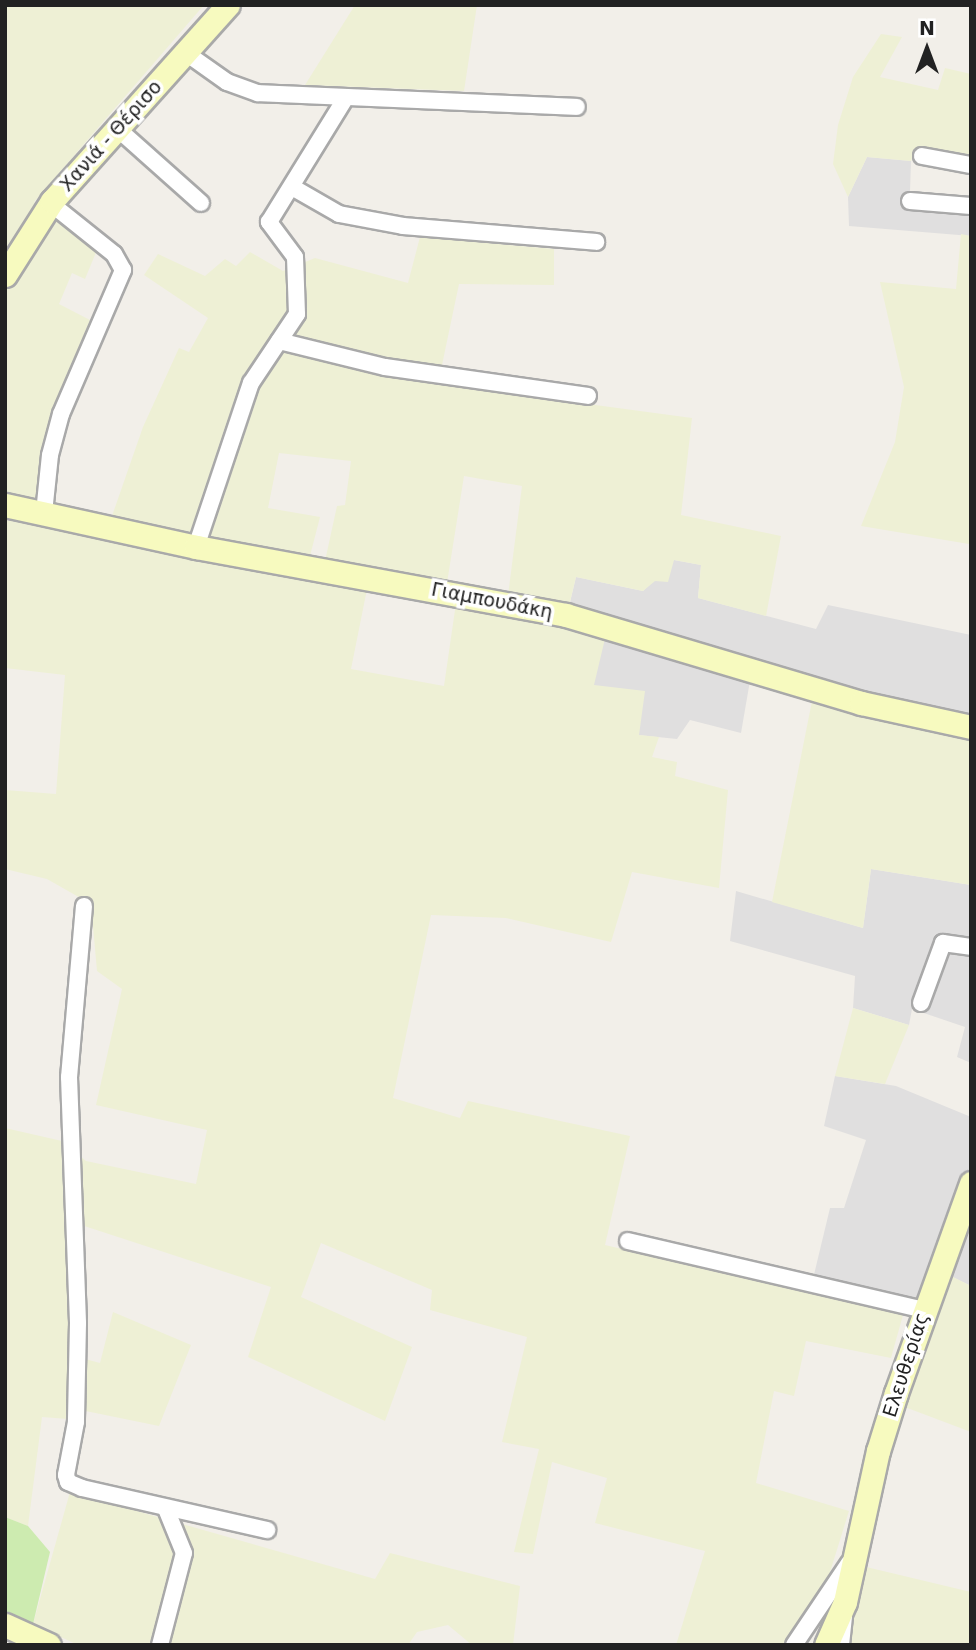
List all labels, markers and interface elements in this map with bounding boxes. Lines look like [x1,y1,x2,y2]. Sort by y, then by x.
north arrow [892,14,962,84]
text: N [919,17,935,39]
street label: Χανιά - Θέρισο [55,76,167,196]
street label: Γιαμπουδάκη [429,578,555,624]
street label: Ελευθερίας [878,1310,934,1420]

